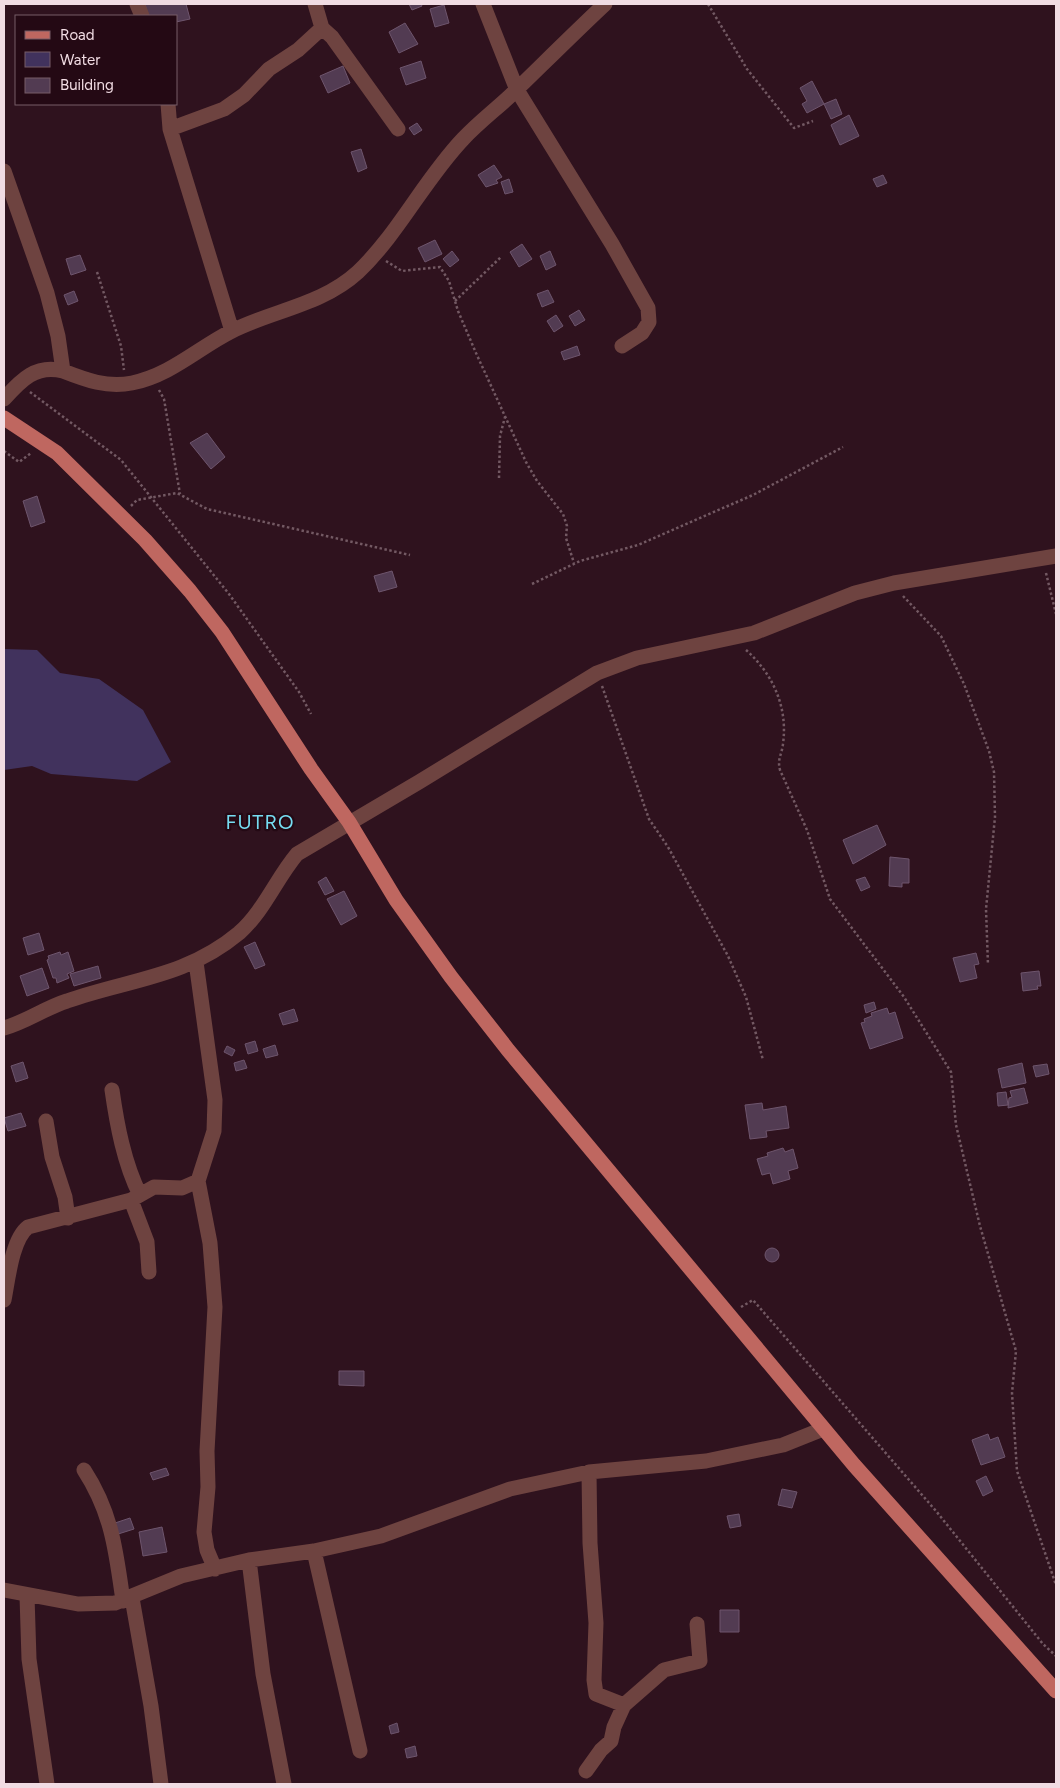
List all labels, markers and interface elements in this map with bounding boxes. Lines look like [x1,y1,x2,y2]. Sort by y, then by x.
legend [15,15,178,105]
text: Road [60,26,95,44]
text: Water [60,51,100,69]
text: Building [60,76,114,94]
district label: FUTRO [226,810,294,834]

